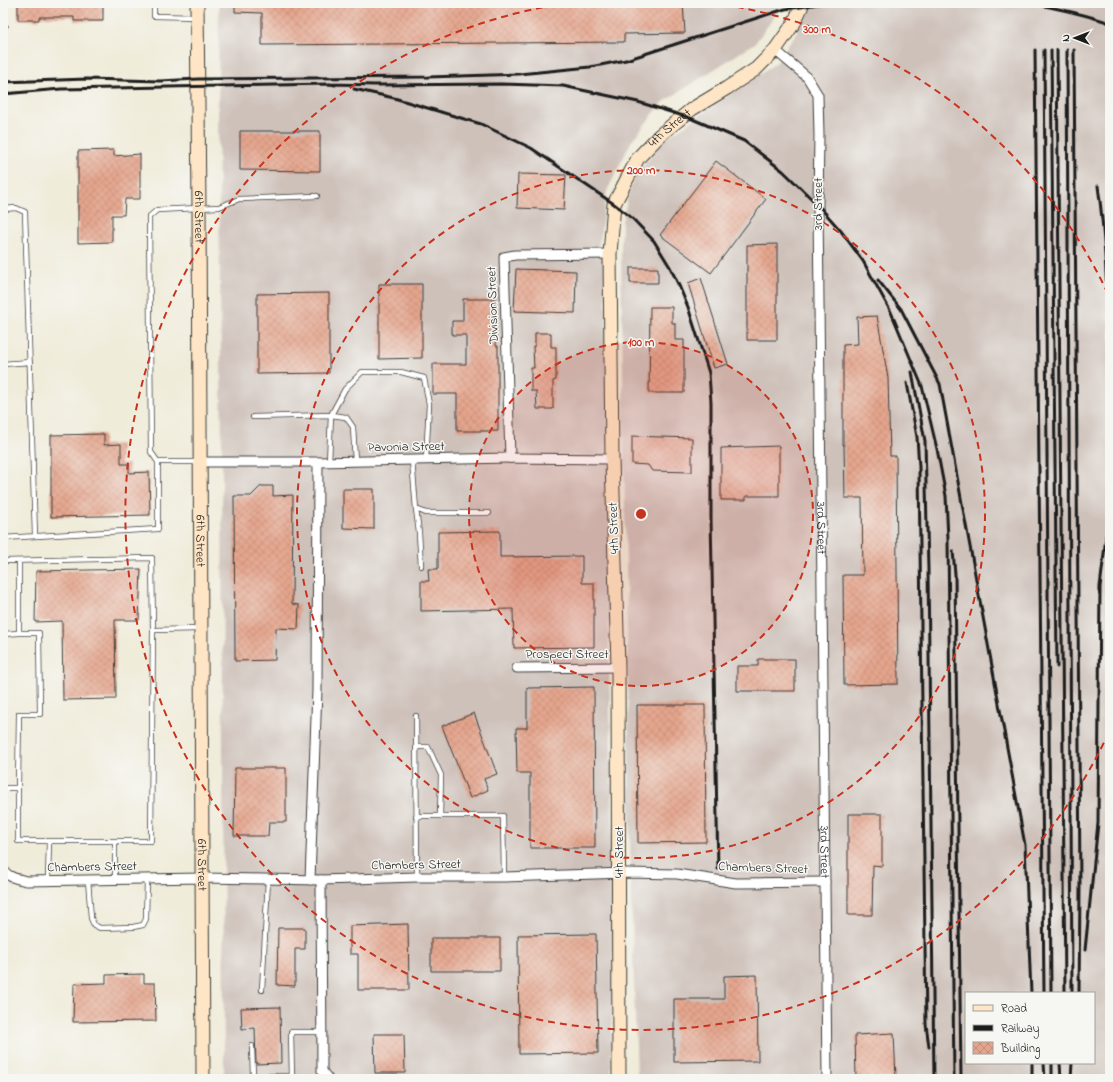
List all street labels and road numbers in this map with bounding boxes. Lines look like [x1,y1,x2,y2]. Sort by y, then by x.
street label: 4th Street [643,103,696,152]
street label: 3rd Street [809,177,828,230]
street label: 6th Street [189,191,209,244]
street label: Division Street [482,265,504,345]
street label: Pavonia Street [367,437,445,457]
street label: 4th Street [604,501,624,554]
street label: 3rd Street [812,502,831,555]
street label: 6th Street [191,515,210,568]
street label: Prospect Street [525,645,609,664]
street label: 4th Street [610,825,629,878]
street label: 3rd Street [815,826,834,879]
street label: 6th Street [192,839,212,892]
street label: Chambers Street [371,855,462,875]
street label: Chambers Street [47,857,138,877]
street label: Chambers Street [718,857,809,879]

